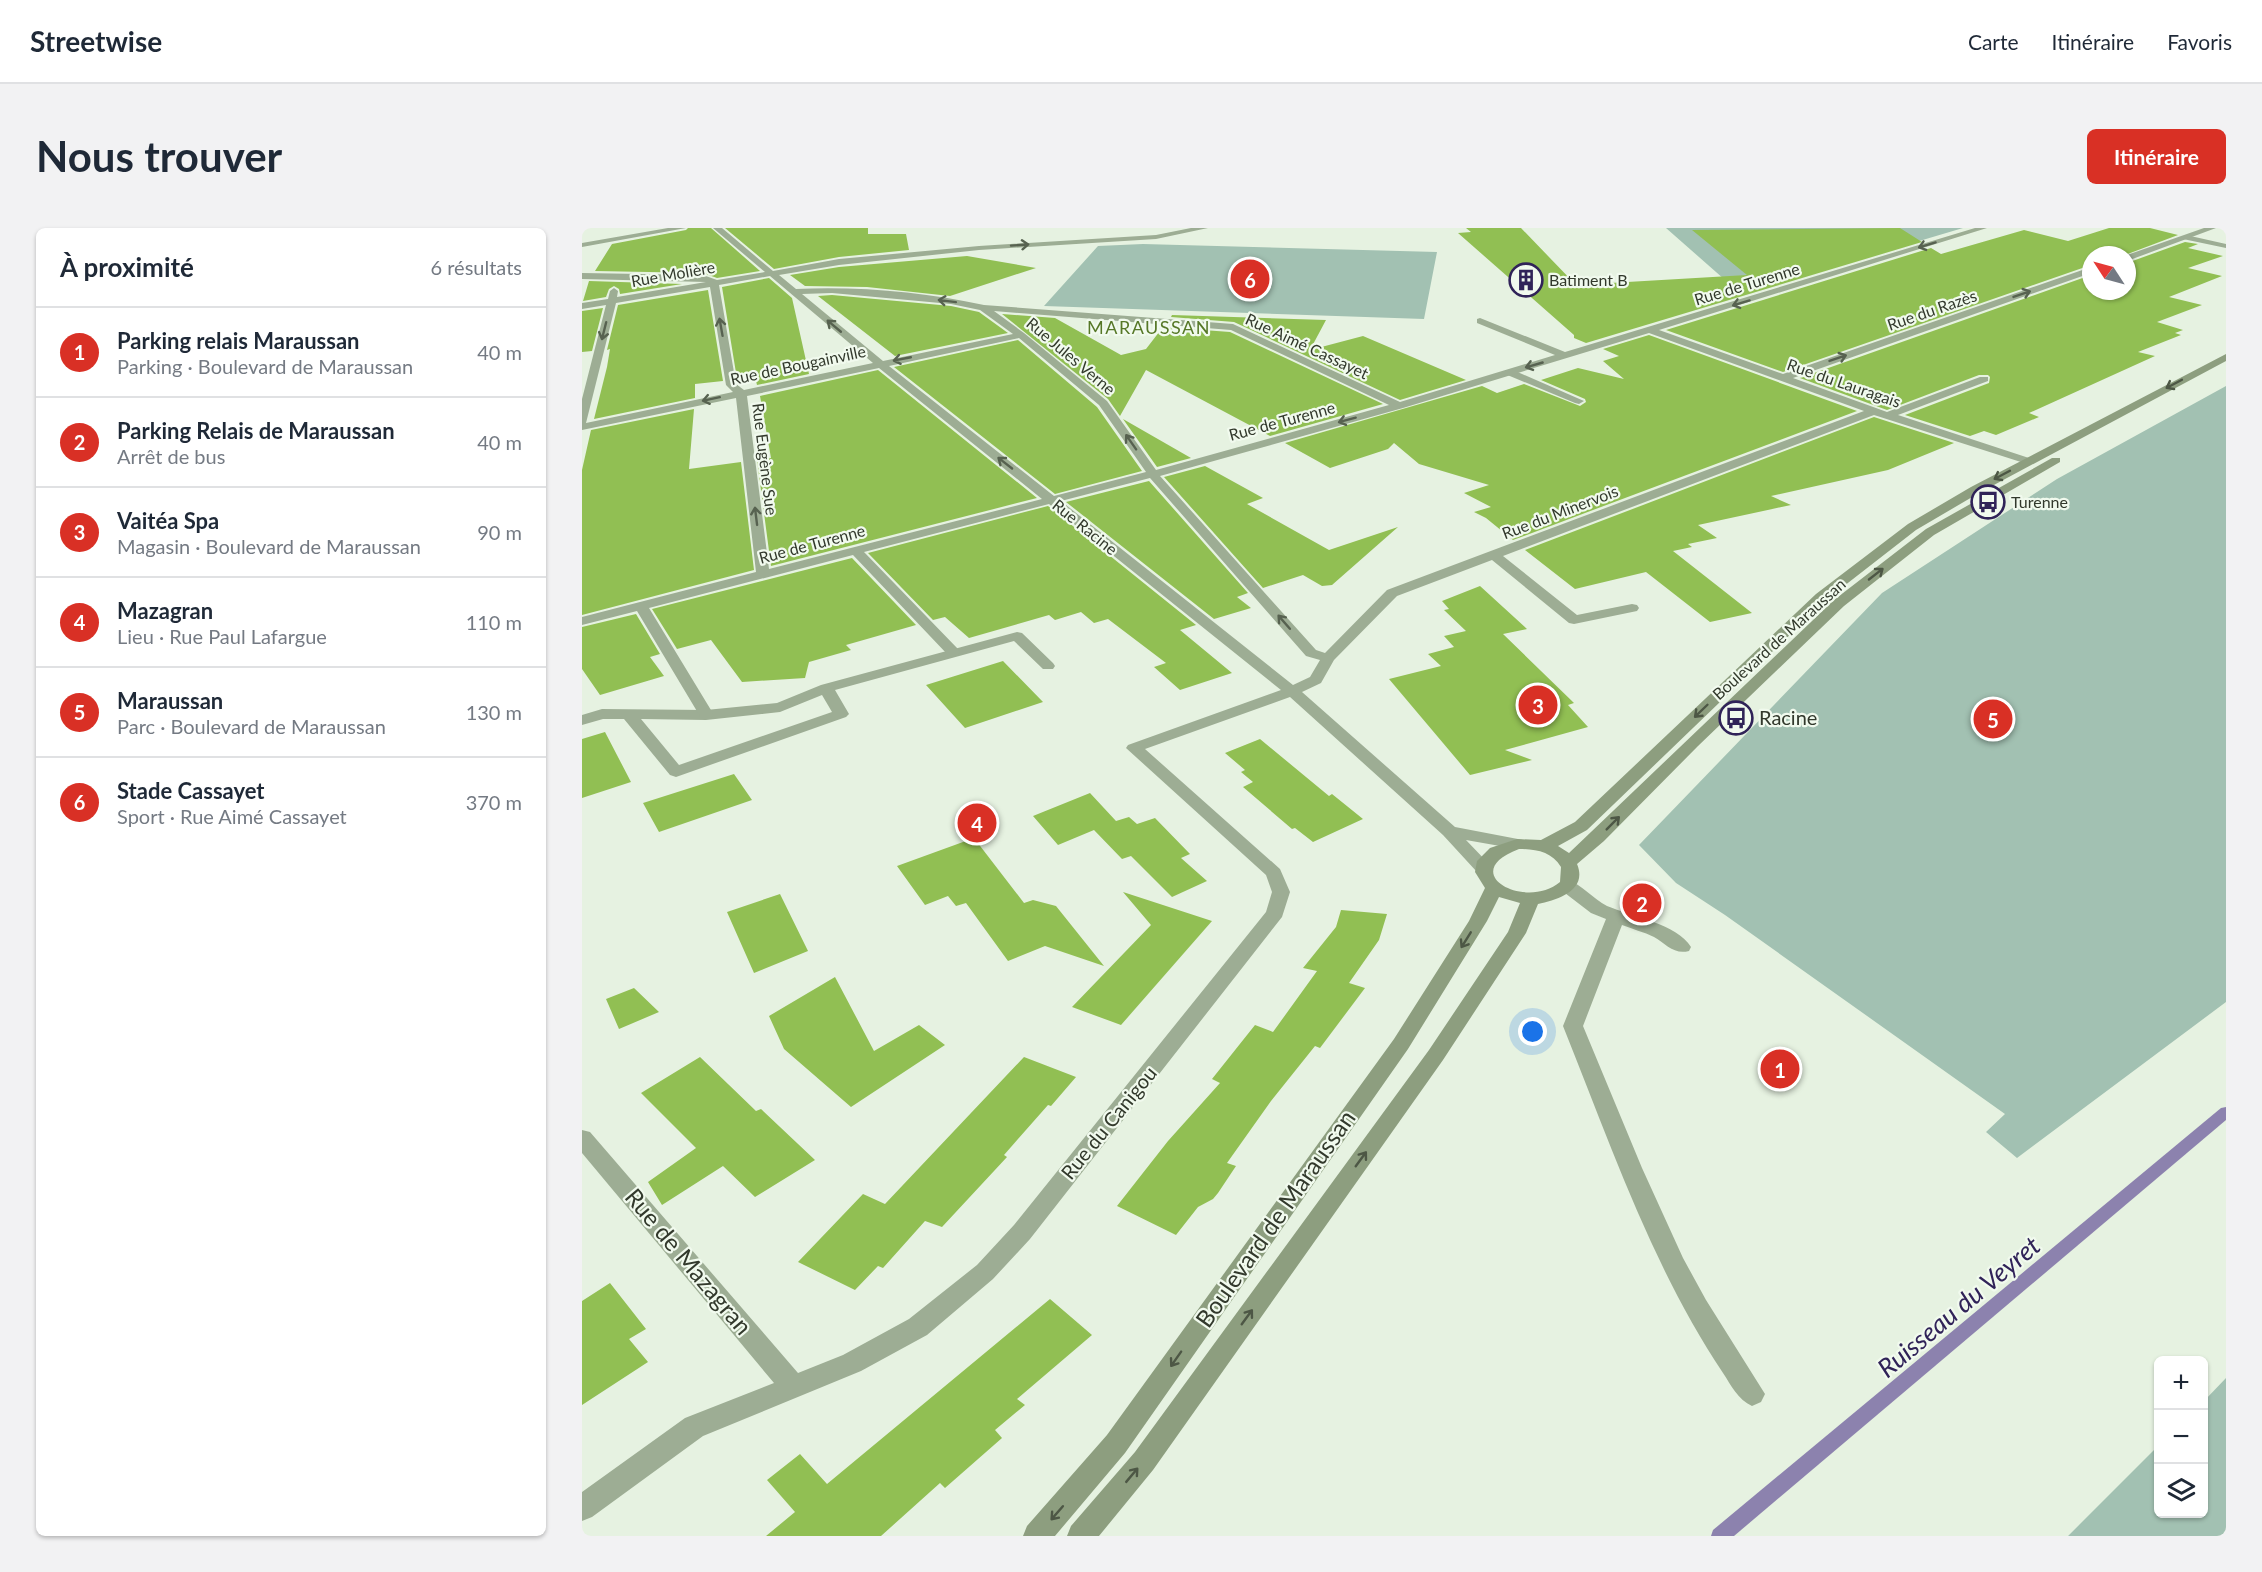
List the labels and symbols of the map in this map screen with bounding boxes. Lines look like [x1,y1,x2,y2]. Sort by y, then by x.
one-way arrow [1010,240,1030,251]
one-way arrow [1918,240,1937,251]
north arrow [2082,246,2136,300]
pin: 6 [1230,256,1270,302]
street label: Rue Molière [629,257,716,290]
street label: Rue de Turenne [1692,258,1802,309]
building icon: Batiment B [1508,262,1544,298]
place label: Batiment B [1549,270,1628,289]
street label: Rue du Razès [1885,285,1979,334]
one-way arrow [2012,288,2031,299]
one-way arrow [938,295,958,306]
one-way arrow [1732,298,1751,309]
street label: Rue Aimé Cassayet [1243,309,1372,382]
street label: Rue Jules Verne [1023,313,1120,398]
district label: MARAUSSAN [1087,316,1211,338]
one-way arrow [716,317,727,337]
one-way arrow [827,319,842,333]
one-way arrow [597,322,609,341]
street label: Rue de Bougainville [728,341,867,388]
one-way arrow [1828,352,1847,363]
one-way arrow [893,354,913,365]
street label: Rue du Lauragais [1785,354,1904,411]
one-way arrow [1525,360,1544,371]
one-way arrow [2166,378,2183,390]
one-way arrow [702,394,722,405]
street label: Rue de Turenne [1227,397,1337,444]
street label: Rue Eugène Sue [749,402,782,516]
one-way arrow [1338,415,1357,427]
one-way arrow [1124,434,1137,450]
one-way arrow [997,456,1013,469]
one-way arrow [1993,470,2011,481]
street label: Rue du Minervois [1499,481,1621,542]
bus stop icon: Turenne [1970,484,2006,520]
place label: Turenne [2011,492,2068,511]
street label: Rue Racine [1049,495,1122,558]
one-way arrow [750,506,761,526]
street label: Rue de Turenne [757,520,867,567]
one-way arrow [1868,567,1884,580]
street label: Boulevard de Maraussan [1708,574,1849,703]
one-way arrow [1277,615,1291,630]
pin: 3 [1518,682,1558,728]
pin: 5 [1974,696,2012,742]
bus stop icon: Racine [1718,700,1754,736]
one-way arrow [1693,704,1708,718]
place label: Racine [1759,705,1817,729]
pin: 4 [958,800,996,846]
one-way arrow [1605,815,1620,830]
pin: 2 [1622,880,1662,926]
one-way arrow [1460,931,1472,948]
your location [1518,1017,1547,1046]
pin: 1 [1760,1046,1800,1092]
street label: Rue du Canigou [1055,1061,1161,1184]
street label: Boulevard de Maraussan [1189,1104,1361,1332]
one-way arrow [1355,1152,1367,1168]
street label: Rue de Mazagran [620,1182,759,1340]
water label: Ruisseau du Veyret [1870,1229,2046,1384]
one-way arrow [1241,1310,1253,1326]
one-way arrow [1170,1351,1182,1367]
one-way arrow [1126,1467,1139,1483]
one-way arrow [1050,1505,1064,1520]

